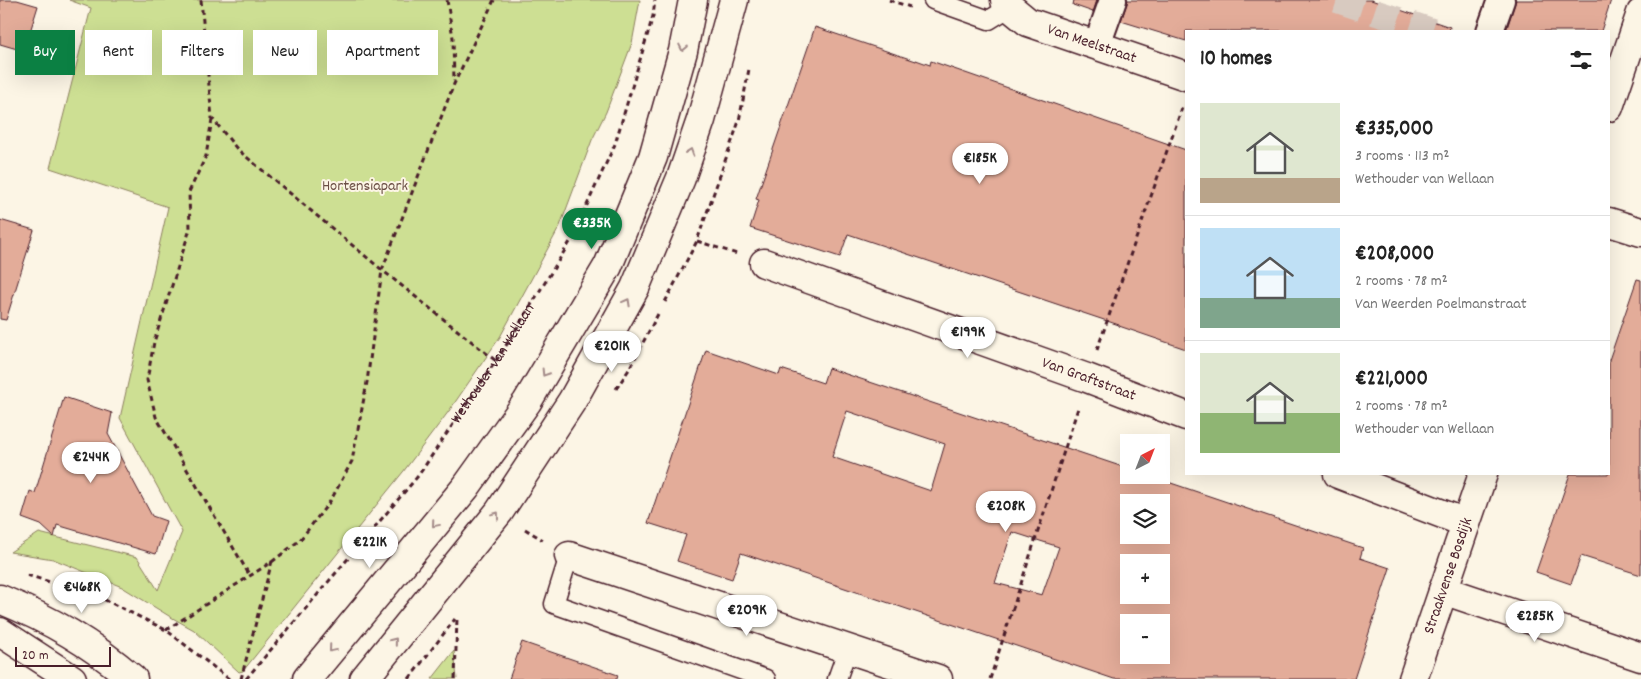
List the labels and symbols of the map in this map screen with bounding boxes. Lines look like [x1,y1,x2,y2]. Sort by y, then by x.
street label: Van Meelstraat [1044,18,1140,70]
one-way arrow [679,43,689,52]
pin: €185K [945,142,1015,185]
one-way arrow [684,148,694,157]
park label: Hortensiapark [322,175,408,198]
pin: €335K [557,208,627,250]
one-way arrow [621,298,631,307]
street label: Wethouder van Wellaan [445,299,541,428]
pin: €199K [933,316,1003,359]
pin: €201K [577,330,647,373]
street label: Van Graftstraat [1039,351,1139,407]
one-way arrow [542,367,552,376]
north arrow [1120,434,1170,484]
pin: €244K [56,442,126,484]
pin: €208K [971,490,1041,533]
one-way arrow [491,512,499,521]
street label: Straakvense Bosdijk [1418,515,1479,637]
one-way arrow [433,518,441,527]
pin: €221K [335,526,405,569]
pin: €468K [47,572,117,614]
pin: €209K [712,594,782,637]
pin: €285K [1500,600,1570,643]
one-way arrow [389,638,397,647]
scale bar [15,644,111,667]
one-way arrow [328,644,337,653]

